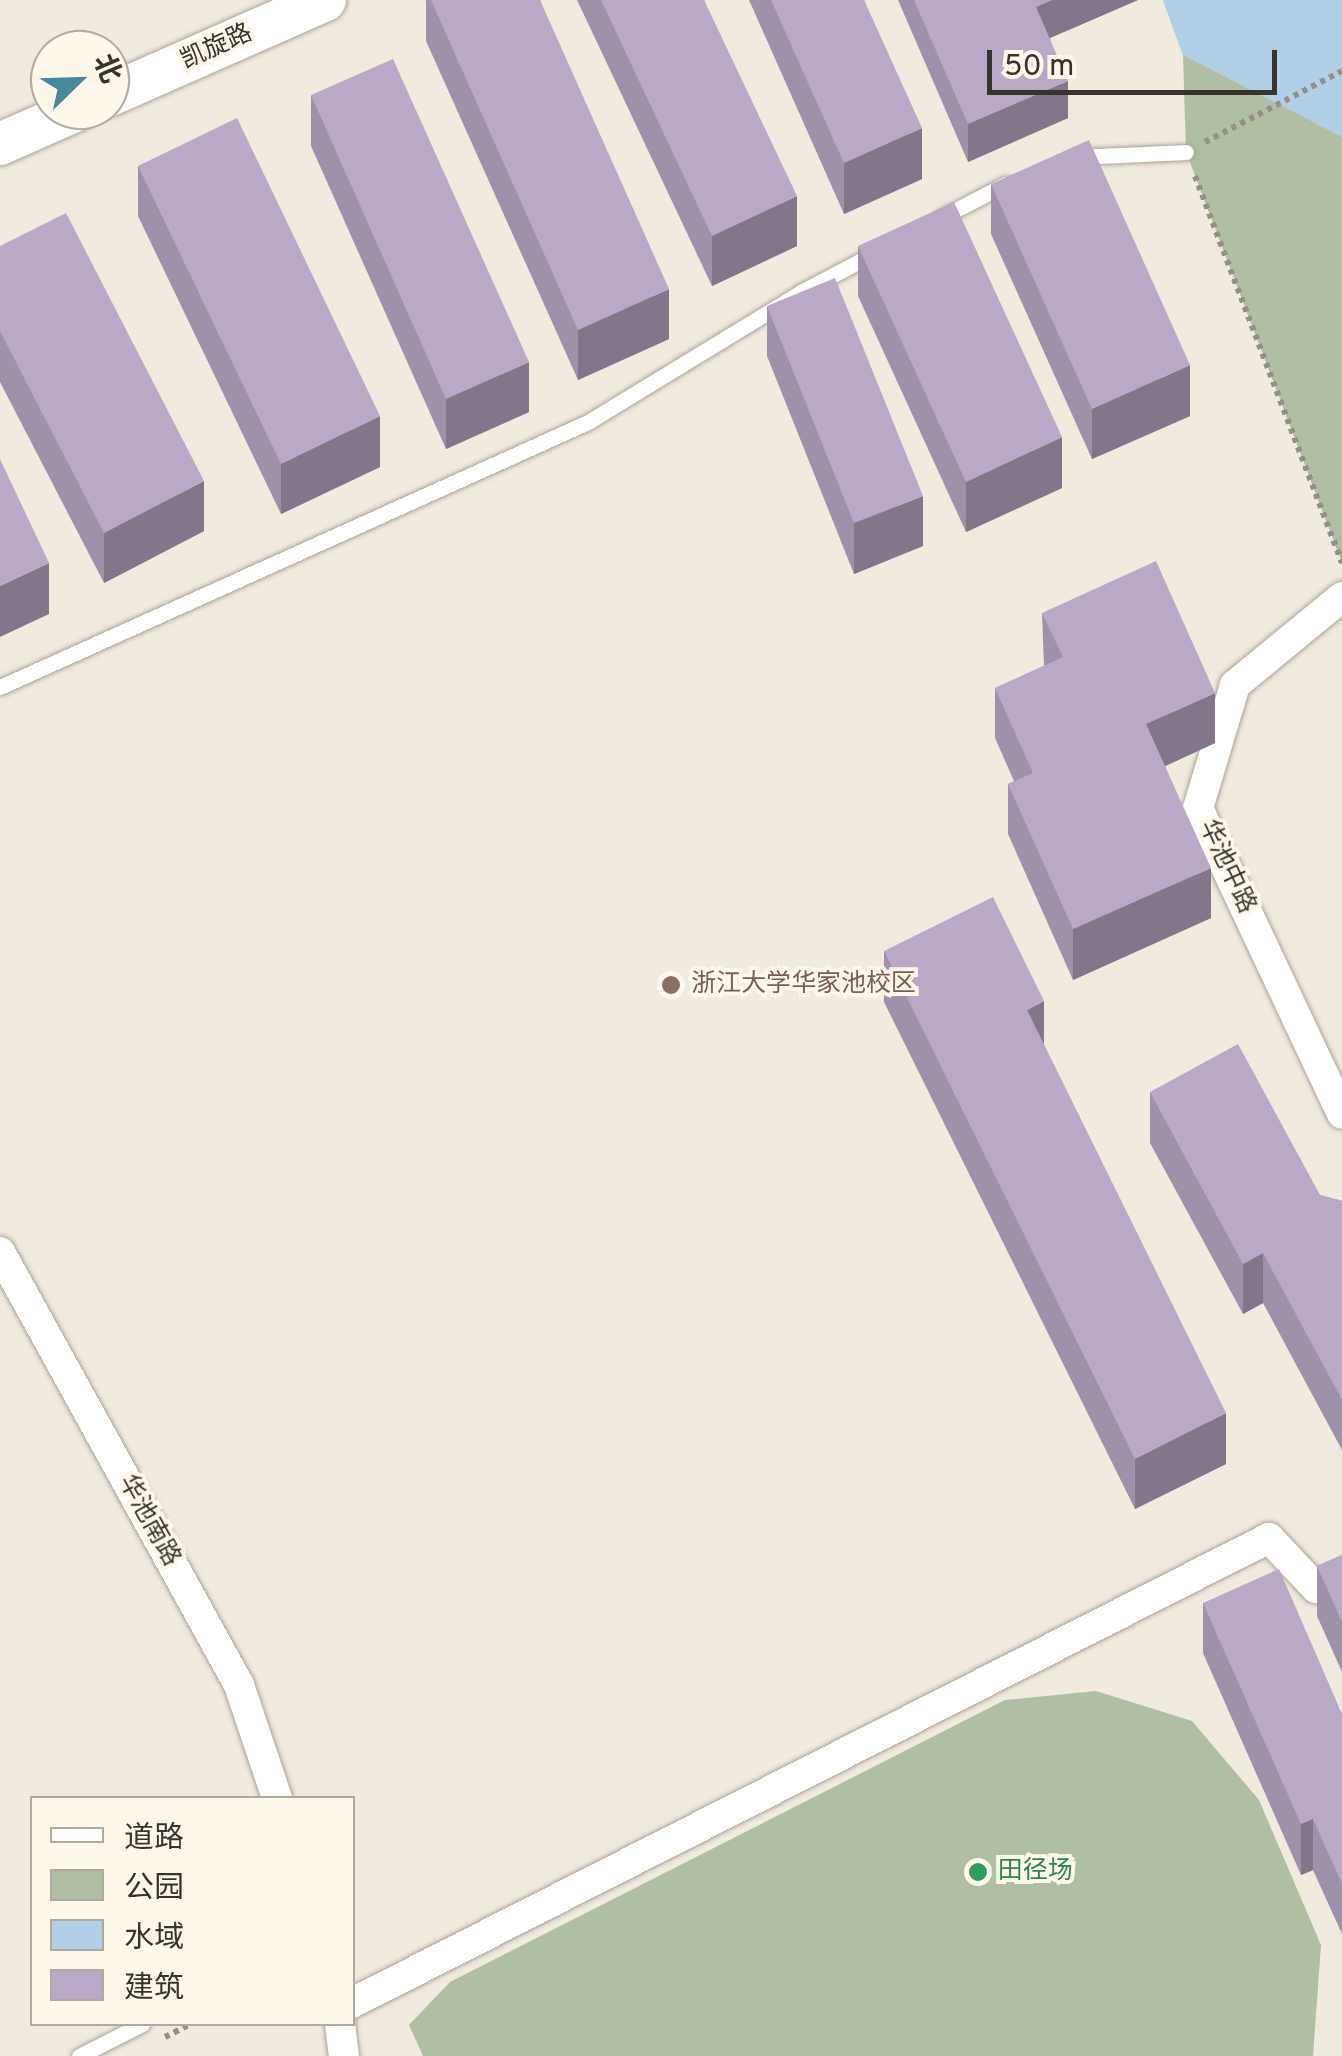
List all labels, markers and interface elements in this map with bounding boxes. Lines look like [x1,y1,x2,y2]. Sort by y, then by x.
street label: 凯旋路 [177,19,257,77]
north arrow [30,30,130,130]
scale bar [992,30,1282,92]
text: 北 [84,49,128,89]
text: 50 m [1004,49,1074,86]
street label: 华池中路 [1191,815,1261,919]
place label: 浙江大学华家池校区 [691,970,916,1000]
marker: 浙江大学华家池校区 [660,974,682,996]
street label: 华池南路 [111,1470,185,1572]
legend [30,1796,355,2026]
text: 道路 [124,1821,184,1858]
place label: 田径场 [998,1857,1073,1887]
marker: 田径场 [967,1861,989,1883]
text: 公园 [124,1871,184,1908]
text: 水域 [124,1921,184,1958]
text: 建筑 [124,1971,184,2008]

